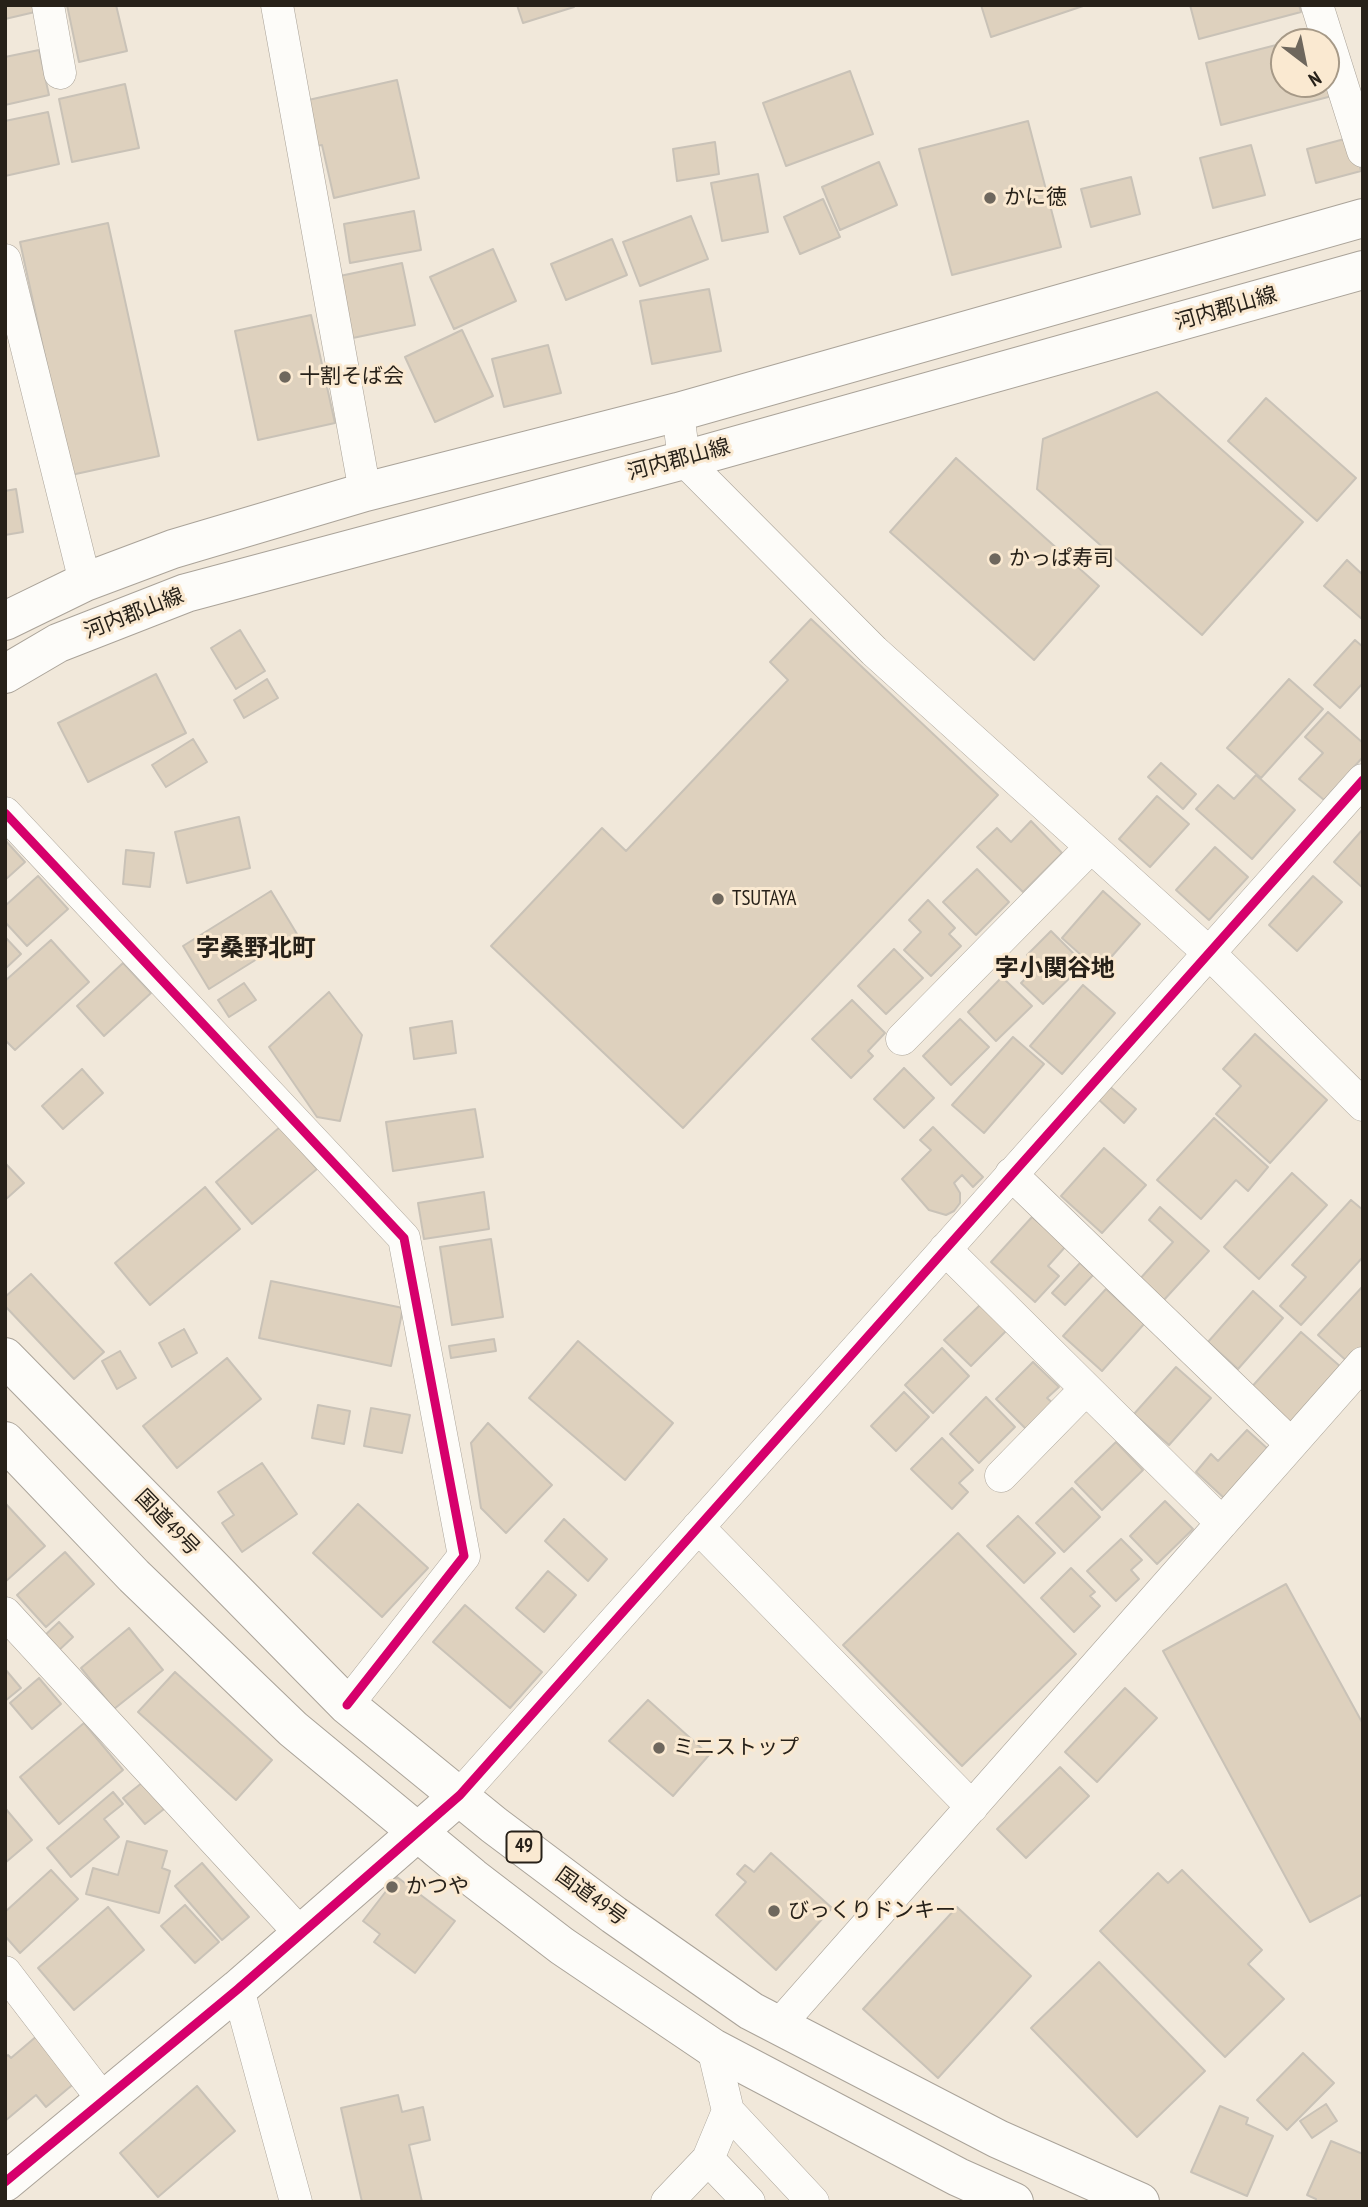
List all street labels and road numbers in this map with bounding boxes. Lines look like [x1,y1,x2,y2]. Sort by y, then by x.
street label: 河内郡山線 [1172,282,1280,336]
street label: 河内郡山線 [625,434,733,486]
street label: 河内郡山線 [80,583,188,645]
street label: 国道49号 [129,1485,205,1561]
road number: 49 [506,1831,542,1862]
street label: 国道49号 [550,1863,632,1931]

